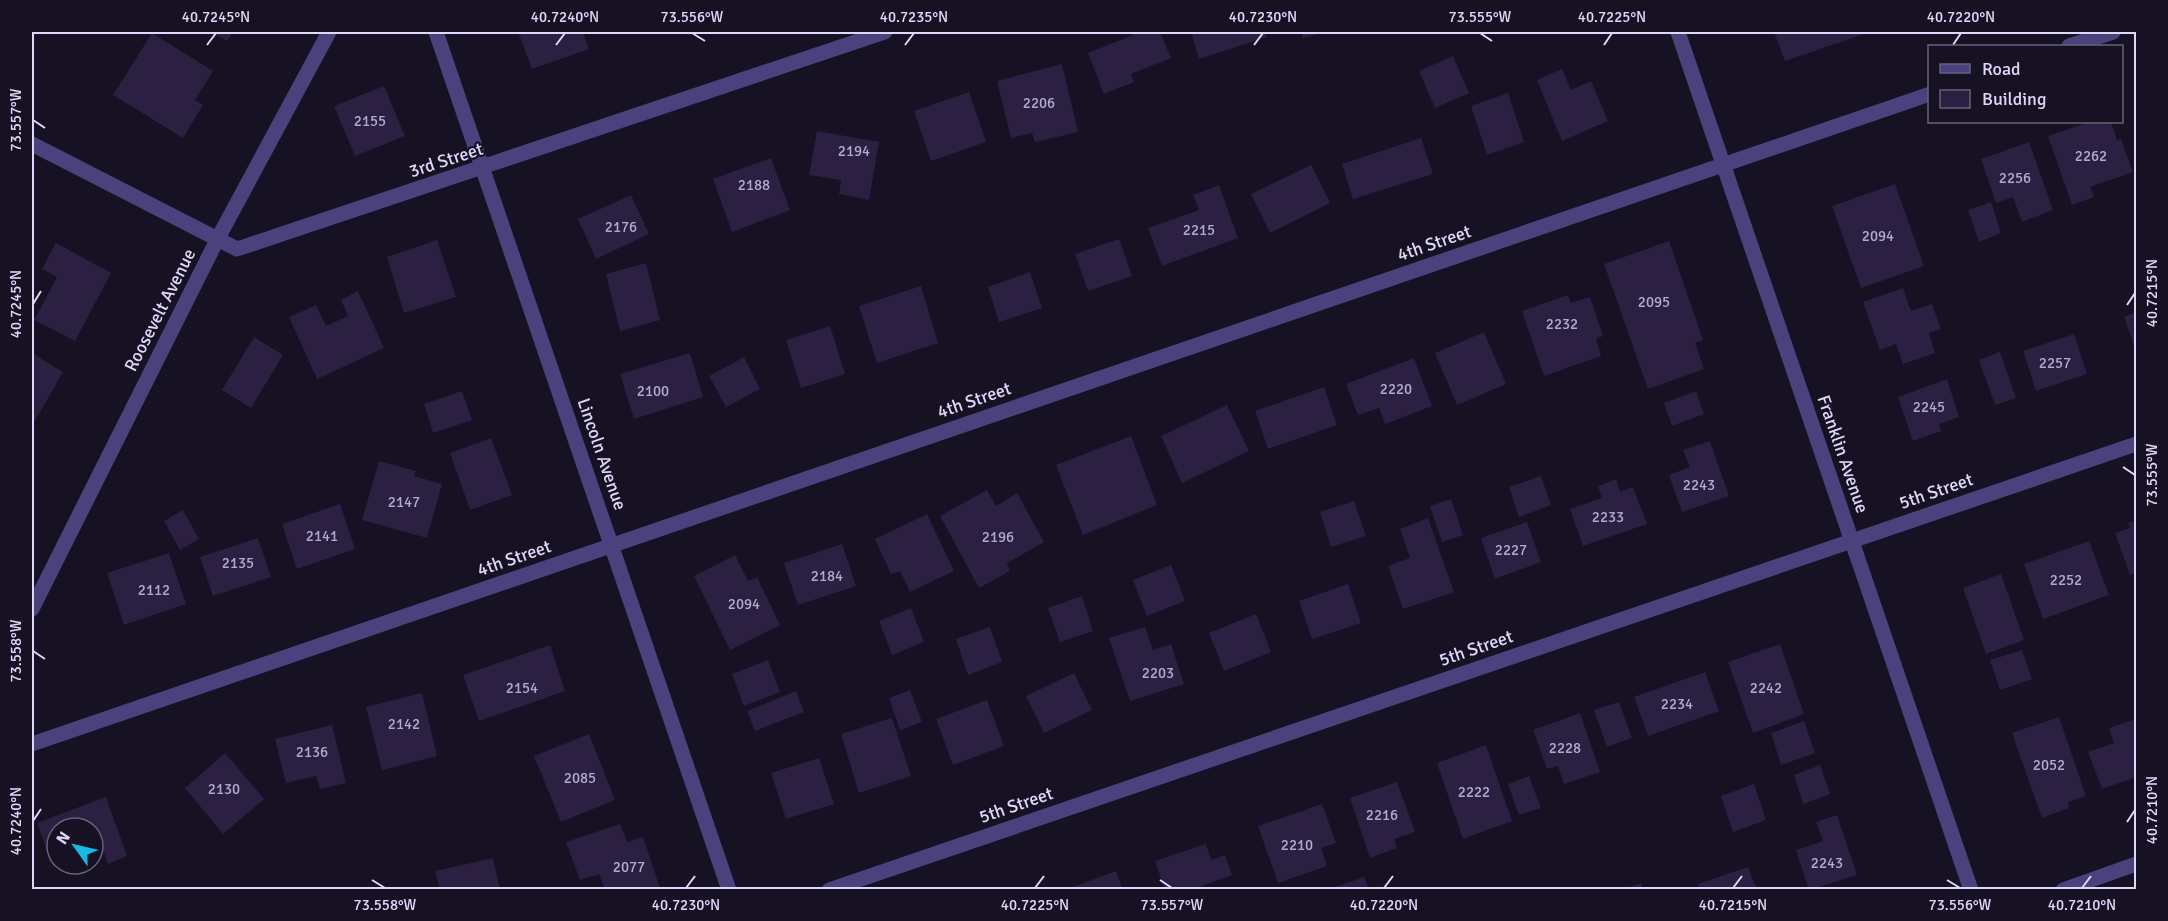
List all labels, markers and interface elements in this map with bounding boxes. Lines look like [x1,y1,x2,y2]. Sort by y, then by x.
text: 40.7245°N [182,8,250,26]
text: 40.7240°N [531,8,599,26]
text: 73.556°W [661,8,724,26]
text: 40.7235°N [880,8,948,26]
text: 40.7230°N [1229,8,1297,26]
text: 73.555°W [1449,8,1512,26]
text: 40.7225°N [1578,8,1646,26]
text: 40.7220°N [1927,8,1995,26]
legend [1928,45,2123,123]
text: Road [1982,58,2021,80]
text: 73.557°W [7,88,25,151]
text: Building [1982,88,2046,110]
house number: 2206 [1023,94,1055,112]
house number: 2155 [354,112,386,130]
street label: 3rd Street [406,138,486,182]
house number: 2194 [838,142,870,160]
house number: 2262 [2075,147,2107,165]
house number: 2256 [1999,169,2031,187]
house number: 2188 [738,176,770,194]
house number: 2176 [605,218,637,236]
street label: 4th Street [1394,220,1474,266]
house number: 2215 [1183,221,1215,239]
house number: 2094 [1862,227,1894,245]
street label: Roosevelt Avenue [120,245,200,375]
text: 40.7215°N [2143,259,2161,327]
text: 40.7245°N [7,270,25,338]
house number: 2095 [1638,293,1670,311]
house number: 2232 [1546,315,1578,333]
house number: 2257 [2039,354,2071,372]
street label: 4th Street [934,377,1014,423]
house number: 2220 [1380,380,1412,398]
house number: 2100 [637,382,669,400]
street label: Franklin Avenue [1813,392,1873,516]
street label: Lincoln Avenue [573,395,631,513]
house number: 2245 [1913,398,1945,416]
text: 73.555°W [2143,443,2161,506]
street label: 5th Street [1896,468,1976,514]
house number: 2243 [1683,476,1715,494]
house number: 2147 [388,493,420,511]
house number: 2233 [1592,508,1624,526]
house number: 2141 [306,527,338,545]
house number: 2196 [982,528,1014,546]
street label: 4th Street [474,535,554,581]
house number: 2227 [1495,541,1527,559]
house number: 2135 [222,554,254,572]
house number: 2184 [811,567,843,585]
house number: 2252 [2050,571,2082,589]
house number: 2112 [138,581,170,599]
house number: 2094 [728,595,760,613]
text: 73.558°W [7,619,25,682]
street label: 5th Street [1436,625,1516,671]
house number: 2203 [1142,664,1174,682]
house number: 2154 [506,679,538,697]
house number: 2242 [1750,679,1782,697]
house number: 2234 [1661,695,1693,713]
house number: 2142 [388,715,420,733]
house number: 2228 [1549,739,1581,757]
house number: 2136 [296,743,328,761]
house number: 2052 [2033,756,2065,774]
house number: 2085 [564,769,596,787]
text: 40.7210°N [2143,776,2161,844]
house number: 2130 [208,780,240,798]
street label: 5th Street [976,782,1056,828]
house number: 2222 [1458,783,1490,801]
text: 40.7240°N [7,787,25,855]
house number: 2216 [1366,806,1398,824]
north arrow [45,816,105,876]
text: N [52,828,75,848]
house number: 2210 [1281,836,1313,854]
house number: 2243 [1811,854,1843,872]
house number: 2077 [613,858,645,876]
text: 73.558°W [354,896,417,914]
text: 40.7230°N [652,896,720,914]
text: 40.7225°N [1001,896,1069,914]
text: 73.557°W [1141,896,1204,914]
text: 40.7220°N [1350,896,1418,914]
text: 40.7215°N [1699,896,1767,914]
text: 73.556°W [1929,896,1992,914]
text: 40.7210°N [2048,896,2116,914]

